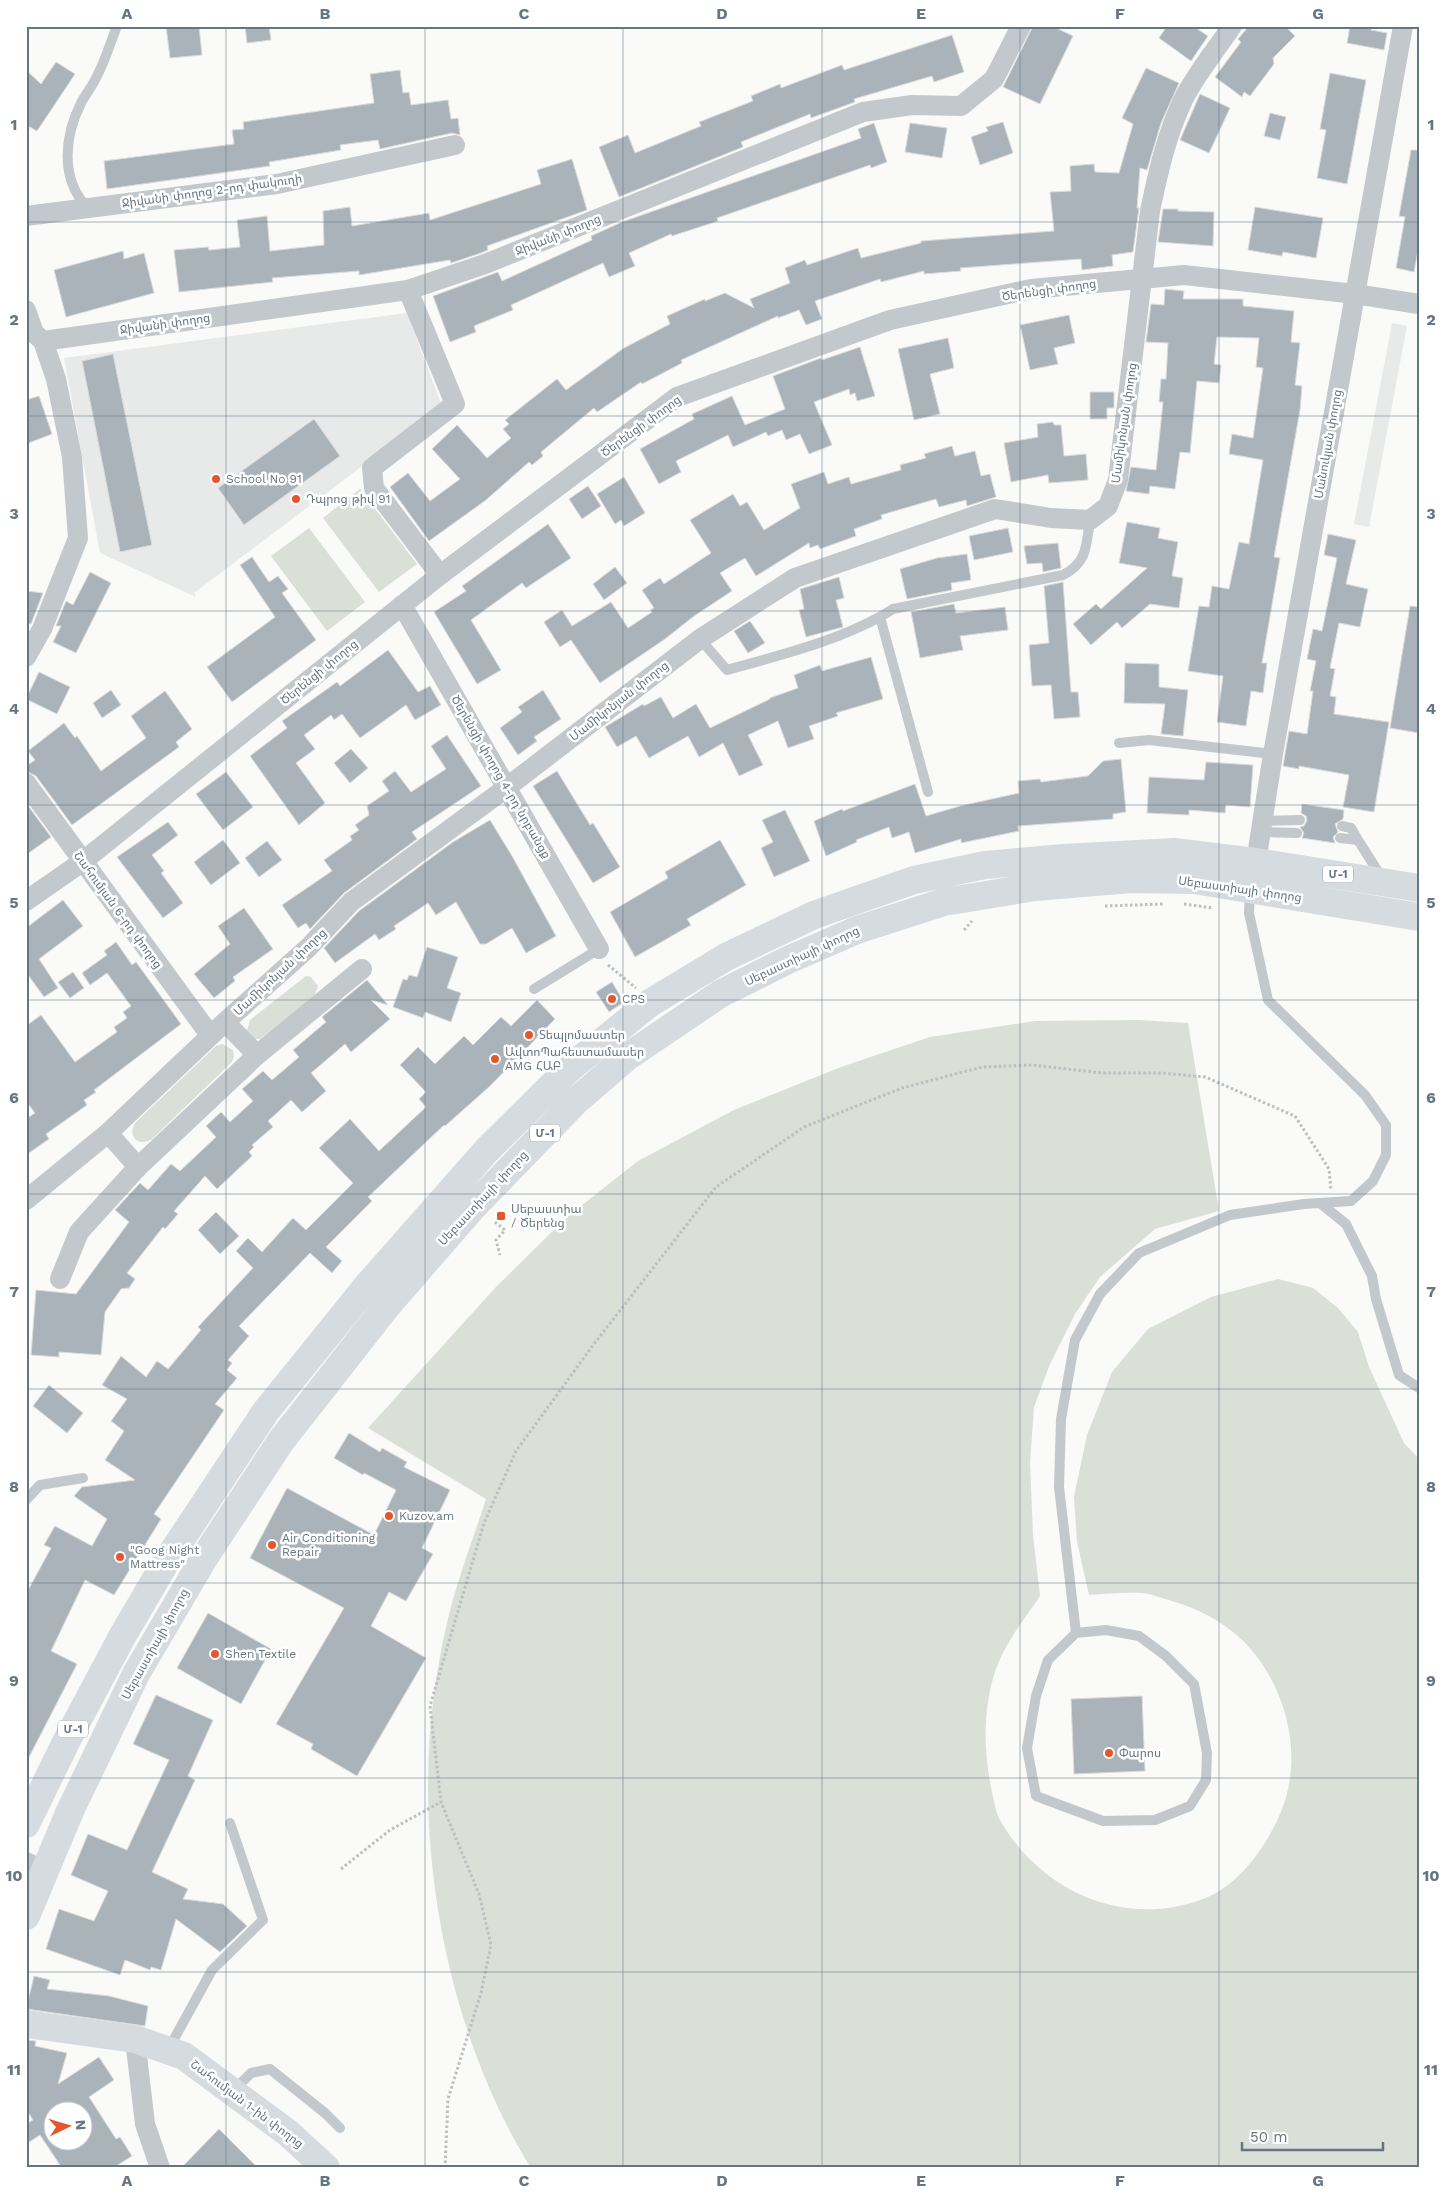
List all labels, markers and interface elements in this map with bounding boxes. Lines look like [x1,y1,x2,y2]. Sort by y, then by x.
text: A [122,4,133,23]
text: B [320,4,331,23]
text: C [519,4,530,23]
text: D [716,4,728,23]
text: E [916,4,926,23]
text: F [1115,4,1125,23]
text: G [1312,4,1324,23]
text: 1 [11,115,17,134]
text: 1 [1428,115,1434,134]
street label: Ջիվանի փողոց 2-րդ փակուղի [121,171,303,211]
street label: Ջիվանի փողոց [513,211,603,259]
street label: Ծերենցի փողոց [1001,276,1097,304]
text: 2 [9,310,19,329]
text: 2 [1426,310,1436,329]
street label: Ջիվանի փողոց [119,311,211,337]
street label: Մամիկոնյան փողոց [1109,362,1139,484]
street label: Մանուկյան փողոց [1312,388,1344,500]
street label: Ծերենցի փողոց [598,392,684,460]
place label: School No 91 [226,472,302,486]
marker: School No 91 [210,473,222,485]
place label: Դպրոց թիվ 91 [306,492,390,506]
marker: Դպրոց թիվ 91 [290,493,302,505]
text: 3 [9,504,19,523]
text: 3 [1426,504,1436,523]
street label: Ծերենցի փողոց [278,637,360,707]
street label: Մամիկոնյան փողոց [567,658,671,744]
street label: Ծերենցի փողոց 4-րդ նրբանցք [448,693,554,861]
text: 4 [9,699,19,718]
text: 4 [1426,699,1436,718]
street label: Շահումյան 6-րդ փողոց [71,849,165,971]
road number: Մ-1 [1323,866,1353,882]
street label: Սեբաստիայի փողոց [1177,873,1303,905]
text: 5 [9,893,19,912]
text: 5 [1426,893,1436,912]
street label: Սեբաստիայի փողոց [743,923,861,989]
street label: Մամիկոնյան փողոց [231,925,329,1019]
place label: CPS [622,992,645,1006]
marker: CPS [606,993,618,1005]
place label: Տեպլոմաստեր [539,1028,625,1042]
marker: Տեպլոմաստեր [523,1029,535,1041]
place label: ԱվտոՊահեստամասեր AMG ՀԱԲ [505,1045,644,1073]
marker: ԱվտոՊահեստամասեր AMG ՀԱԲ [489,1053,501,1065]
text: 6 [9,1088,19,1107]
text: 6 [1426,1088,1436,1107]
road number: Մ-1 [530,1124,560,1142]
street label: Սեբաստիայի փողոց [435,1148,531,1248]
place label: Սեբաստիա / Ծերենց [511,1202,582,1230]
marker: Սեբաստիա / Ծերենց [495,1210,507,1222]
text: 7 [9,1282,19,1301]
text: 7 [1426,1282,1436,1301]
text: 8 [9,1477,19,1496]
text: 8 [1426,1477,1436,1496]
place label: Kuzov.am [399,1509,454,1523]
marker: Kuzov.am [383,1510,395,1522]
place label: Air Conditioning Repair [282,1531,376,1559]
marker: Air Conditioning Repair [266,1539,278,1551]
place label: "Goog Night Mattress" [130,1543,199,1571]
marker: "Goog Night Mattress" [114,1551,126,1563]
street label: Սեբաստիայի փողոց [119,1586,191,1702]
place label: Shen Textile [225,1647,296,1661]
marker: Shen Textile [209,1648,221,1660]
text: 9 [9,1671,19,1690]
text: 9 [1426,1671,1436,1690]
road number: Մ-1 [58,1720,88,1738]
place label: Փարոս [1119,1746,1161,1760]
marker: Փարոս [1103,1747,1115,1759]
text: 10 [5,1866,23,1885]
text: 10 [1422,1866,1440,1885]
street label: Շահումյան 1-ին փողոց [188,2057,306,2151]
text: 11 [7,2060,21,2079]
text: 11 [1424,2060,1438,2079]
north arrow [42,2102,92,2152]
text: N [73,2119,89,2131]
scale bar [1242,2119,1384,2151]
text: 50 m [1250,2128,1287,2146]
text: A [122,2171,133,2190]
text: B [320,2171,331,2190]
text: C [519,2171,530,2190]
text: D [716,2171,728,2190]
text: E [916,2171,926,2190]
text: F [1115,2171,1125,2190]
text: G [1312,2171,1324,2190]

